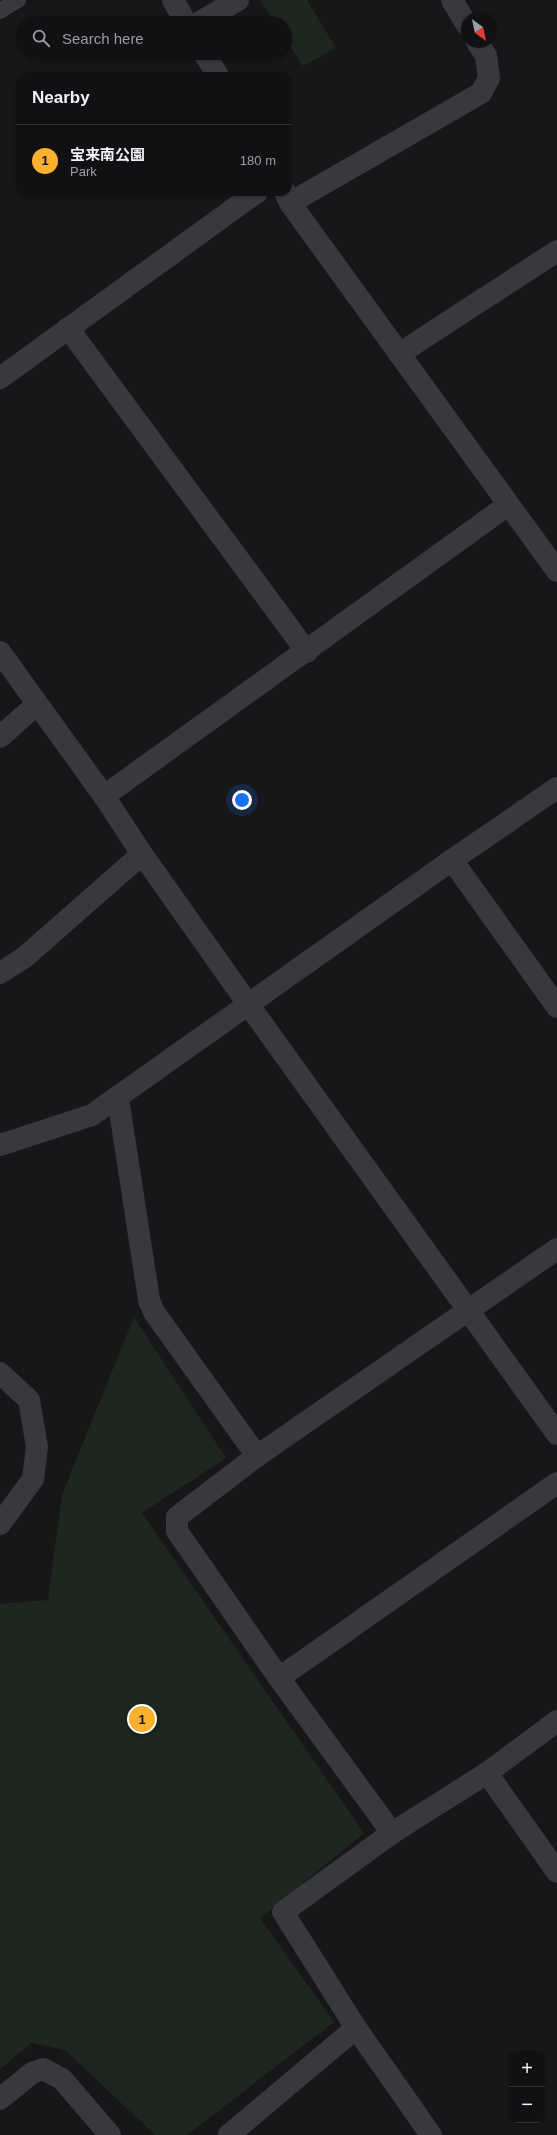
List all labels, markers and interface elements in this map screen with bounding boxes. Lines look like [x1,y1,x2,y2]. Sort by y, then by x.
north arrow [461,12,497,48]
search box [16,16,292,60]
icon: search [30,27,52,49]
text: Search here [62,30,144,47]
text: Nearby [32,88,90,107]
text: 宝来南公園 [70,146,145,163]
text: 1 [41,153,49,168]
text: 180 m [240,153,276,168]
text: Park [70,164,97,179]
your location [232,790,252,810]
pin: 1 [129,1704,155,1734]
map controls [509,2051,545,2123]
button: + [509,2051,545,2087]
button: − [509,2087,545,2123]

